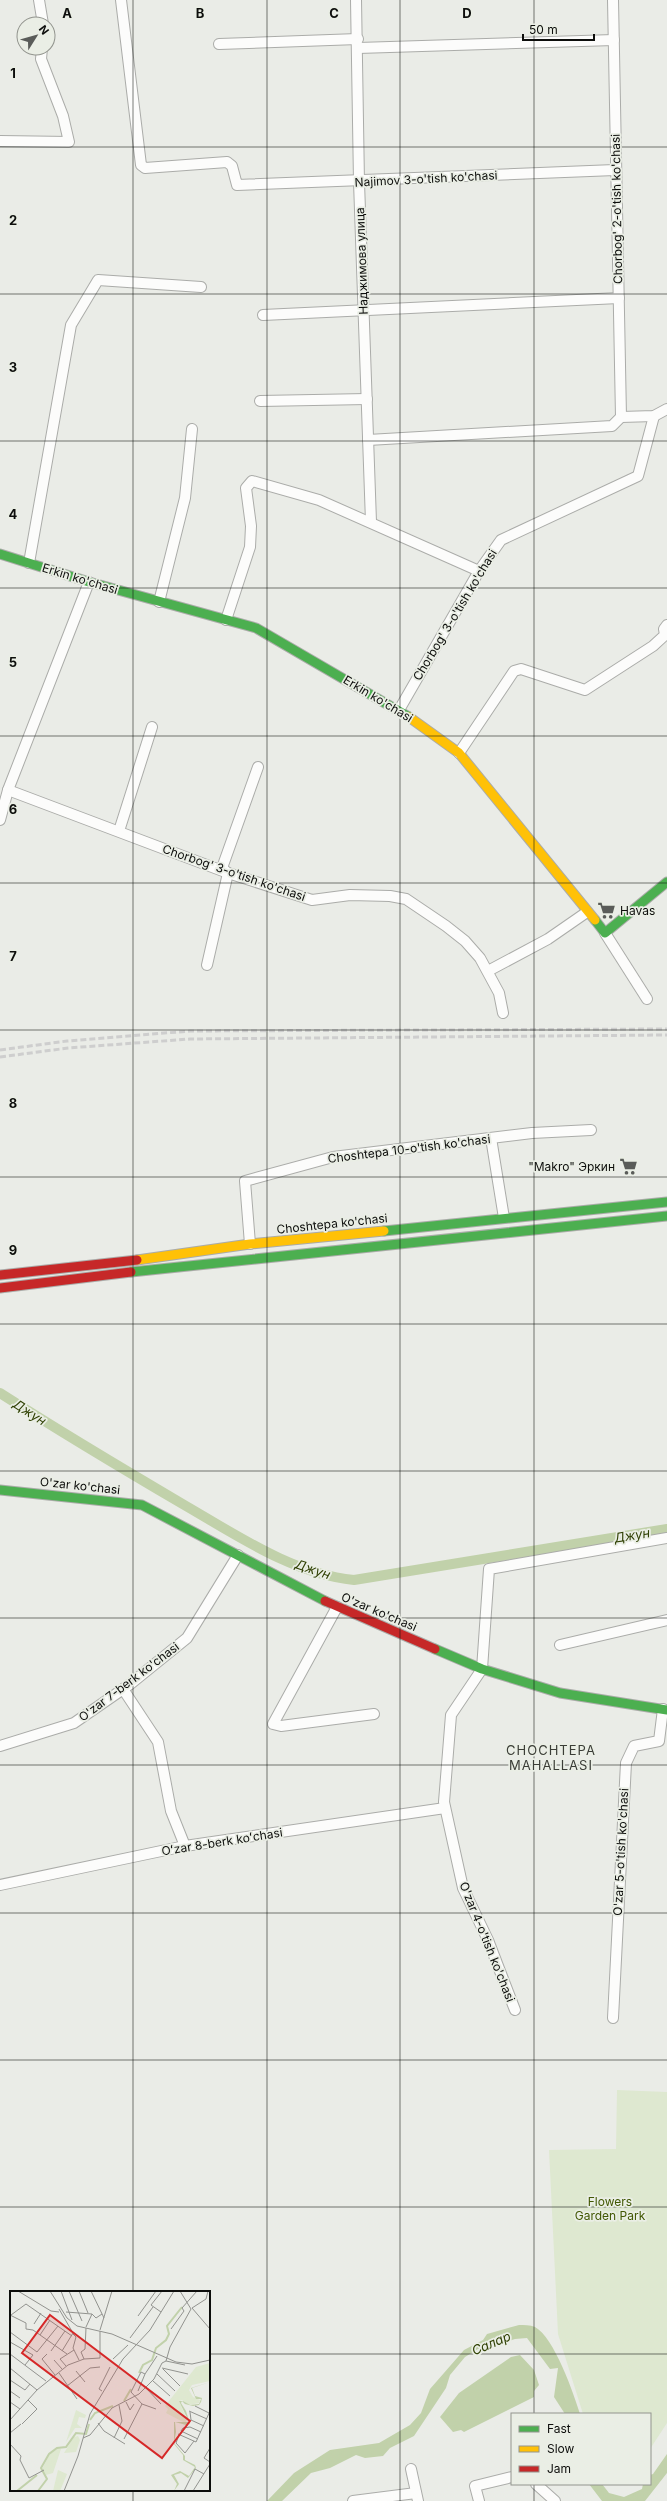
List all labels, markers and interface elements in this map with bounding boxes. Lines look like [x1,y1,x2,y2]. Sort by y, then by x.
text: A [62,5,72,21]
text: B [196,5,205,21]
text: C [329,5,339,21]
text: D [462,5,472,21]
north arrow [16,16,56,56]
scale bar [523,16,594,42]
text: N [36,22,52,38]
text: 50 m [529,22,558,37]
text: 1 [10,65,16,81]
street label: Chorbog' 2-o'tish ko'chasi [608,134,625,284]
street label: Najimov 3-o'tish ko'chasi [354,167,498,190]
street label: Наджимова улица [352,207,371,315]
text: 2 [9,212,17,228]
text: 3 [9,359,17,375]
text: 4 [9,506,18,522]
street label: Chorbog' 3-o'tish ko'chasi [409,546,500,683]
street label: Erkin ko'chasi [40,560,120,597]
text: 5 [9,654,17,670]
street label: Erkin ko'chasi [341,672,416,725]
text: 6 [9,801,17,817]
street label: Chorbog' 3-o'tish ko'chasi [161,841,308,904]
supermarket icon: Havas [597,901,617,921]
place label: Havas [620,903,655,918]
text: 7 [9,948,17,964]
text: 8 [9,1095,17,1111]
street label: Choshtepa 10-o'tish ko'chasi [327,1131,491,1166]
supermarket icon: "Makro" Эркин [618,1157,638,1177]
place label: "Makro" Эркин [528,1159,615,1174]
street label: Choshtepa ko'chasi [276,1210,388,1237]
text: 9 [9,1242,17,1258]
water label: Джун [10,1395,50,1429]
street label: O'zar ko'chasi [39,1474,121,1497]
water label: Джун [612,1524,651,1546]
water label: Джун [292,1555,333,1583]
street label: O'zar ko'chasi [339,1589,419,1634]
street label: O'zar 7-berk ko'chasi [75,1639,182,1724]
district label: CHOCHTEPA MAHALLASI [506,1742,596,1773]
street label: O'zar 5-o'tish ko'chasi [610,1788,631,1916]
street label: Oʻzar 8-berk koʻchasi [160,1825,284,1858]
street label: O'zar 4-o'tish ko'chasi [456,1880,518,2004]
park label: Flowers Garden Park [575,2194,646,2223]
inset map [10,2291,210,2491]
water label: Салар [469,2328,513,2358]
legend [511,2413,651,2485]
text: Fast [547,2421,571,2436]
text: Slow [547,2441,575,2456]
text: Jam [547,2461,571,2476]

